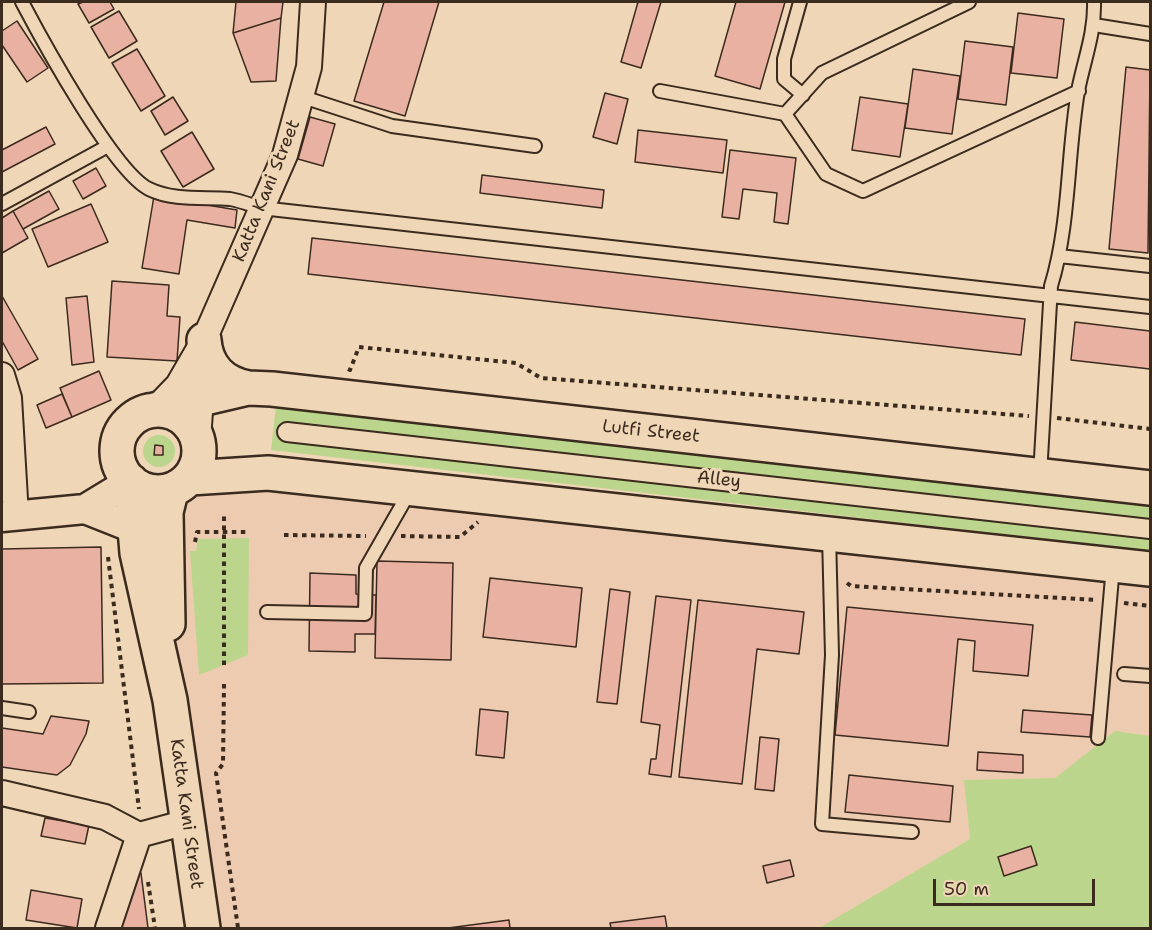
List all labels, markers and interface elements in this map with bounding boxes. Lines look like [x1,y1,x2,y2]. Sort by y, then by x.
street label: Katta Kani Street [229,117,305,265]
street label: Lutfi Street [601,416,701,448]
street label: Alley [696,467,742,493]
street label: Katta Kani Street [165,737,207,891]
scale bar [936,867,1098,905]
text: 50 m [944,877,989,901]

